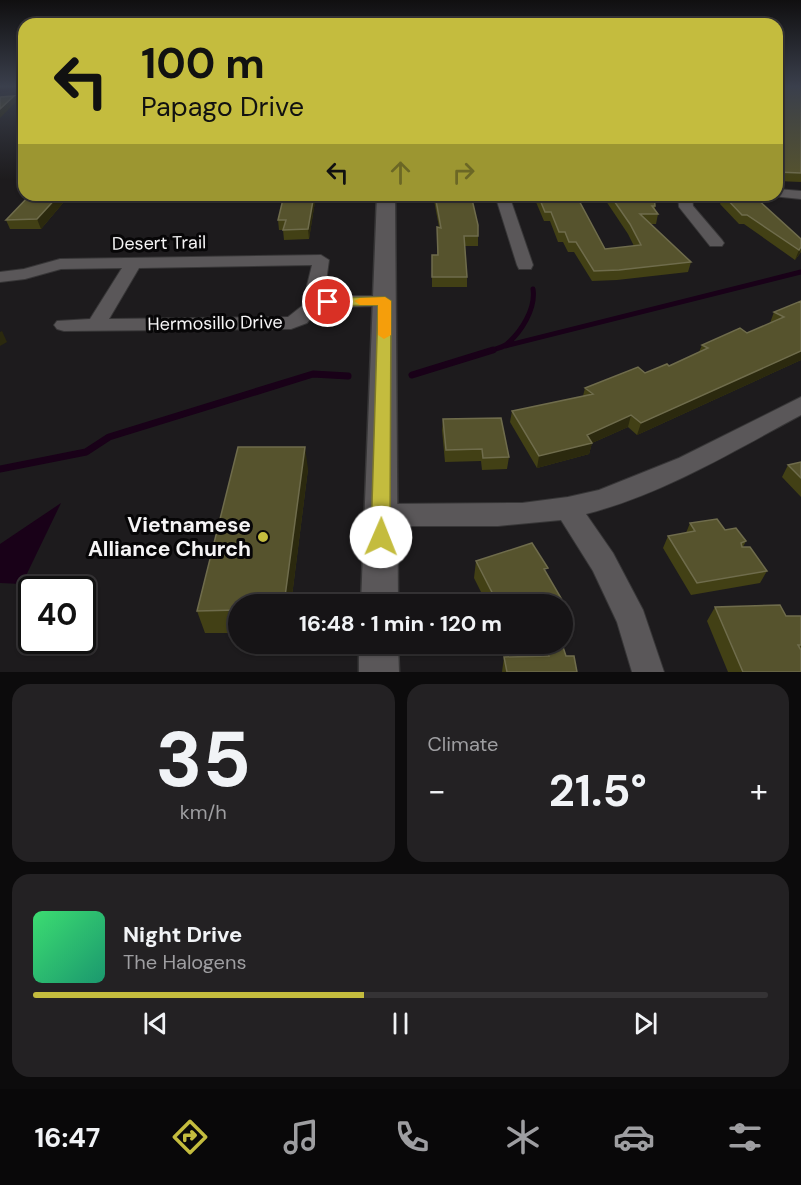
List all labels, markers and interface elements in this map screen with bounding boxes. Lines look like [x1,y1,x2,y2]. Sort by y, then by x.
text: 100 m [141,36,265,91]
icon: left [42,42,120,120]
text: Papago Drive [141,89,304,124]
icon: left [321,156,354,189]
icon: ahead [384,156,417,189]
icon: right [447,156,480,189]
street label: Desert Trail [112,230,206,256]
pin [302,276,353,327]
icon: arrive [311,285,344,318]
street label: Hermosillo Drive [147,310,283,336]
position arrow [349,505,413,569]
place label: Vietnamese Alliance Church [88,511,251,563]
marker: Vietnamese Alliance Church [256,530,270,544]
speed limit sign: 40 [18,576,96,654]
text: 16:48 · 1 min · 120 m [299,609,502,638]
text: 35 [155,709,251,810]
text: Climate [428,731,498,757]
text: 21.5° [549,761,647,820]
text: − [428,769,446,812]
text: + [750,769,768,812]
text: km/h [180,799,227,825]
text: Night Drive [123,920,242,949]
text: The Halogens [123,949,246,975]
icon: previous [139,1007,172,1040]
icon: pause [384,1007,417,1040]
icon: next [629,1007,662,1040]
icon: directions [169,1116,211,1158]
icon: music [280,1116,322,1158]
icon: phone [391,1116,433,1158]
icon: climate [502,1116,544,1158]
icon: car [613,1116,655,1158]
icon: filters [724,1116,766,1158]
text: 16:47 [35,1120,100,1155]

